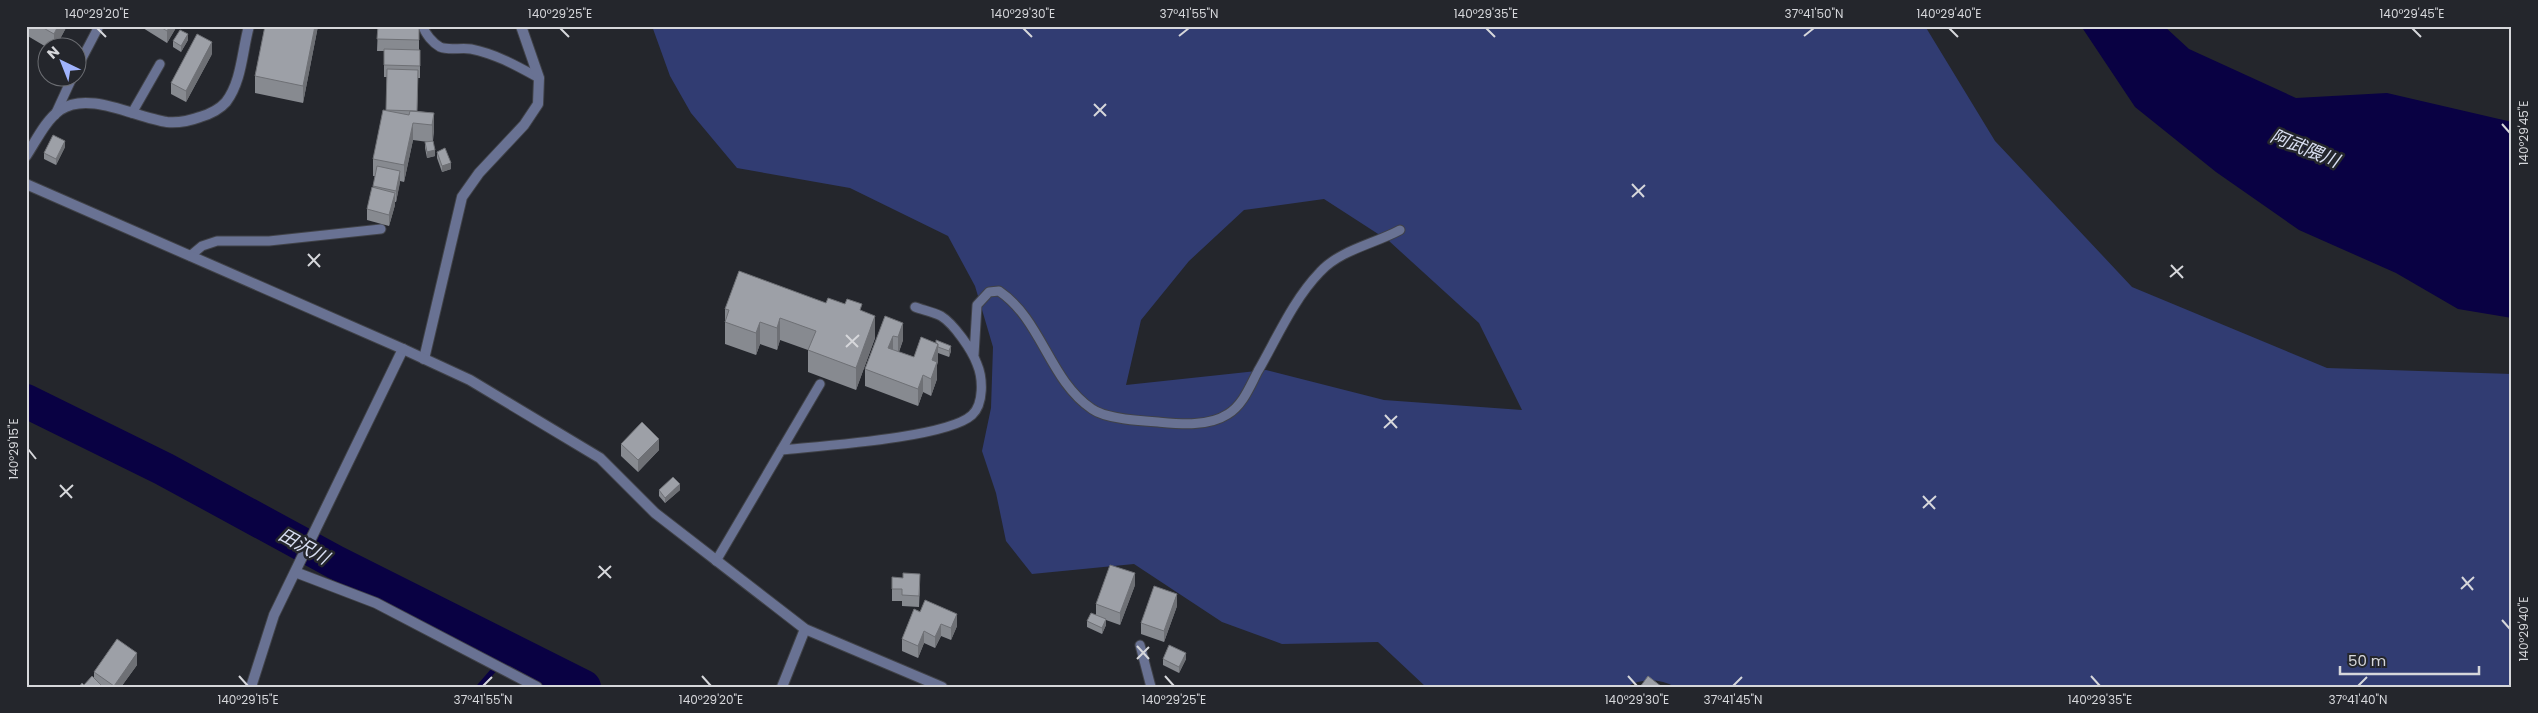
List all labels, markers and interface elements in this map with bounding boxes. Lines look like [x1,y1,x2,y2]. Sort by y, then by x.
text: 140°29'20"E [65,5,129,22]
text: 140°29'25"E [528,5,592,22]
text: 140°29'30"E [991,5,1055,22]
text: 37°41'55"N [1160,5,1218,22]
text: 140°29'35"E [1454,5,1518,22]
text: 37°41'50"N [1785,5,1843,22]
text: 140°29'40"E [1917,5,1981,22]
text: 140°29'45"E [2380,5,2444,22]
north arrow [38,38,88,88]
text: N [42,42,64,63]
text: 140°29'45"E [2515,101,2532,165]
water label: 阿武隈川 [2267,123,2345,174]
text: 140°29'15"E [5,418,22,480]
water label: 田沢川 [274,522,335,571]
text: 140°29'40"E [2515,597,2532,661]
scale bar [2340,643,2479,675]
text: 50 m [2348,650,2386,671]
text: 140°29'15"E [217,691,279,708]
text: 37°41'55"N [454,691,512,708]
text: 140°29'20"E [679,691,743,708]
text: 140°29'25"E [1142,691,1206,708]
text: 140°29'30"E [1605,691,1669,708]
text: 37°41'45"N [1704,691,1762,708]
text: 140°29'35"E [2068,691,2132,708]
text: 37°41'40"N [2329,691,2387,708]

